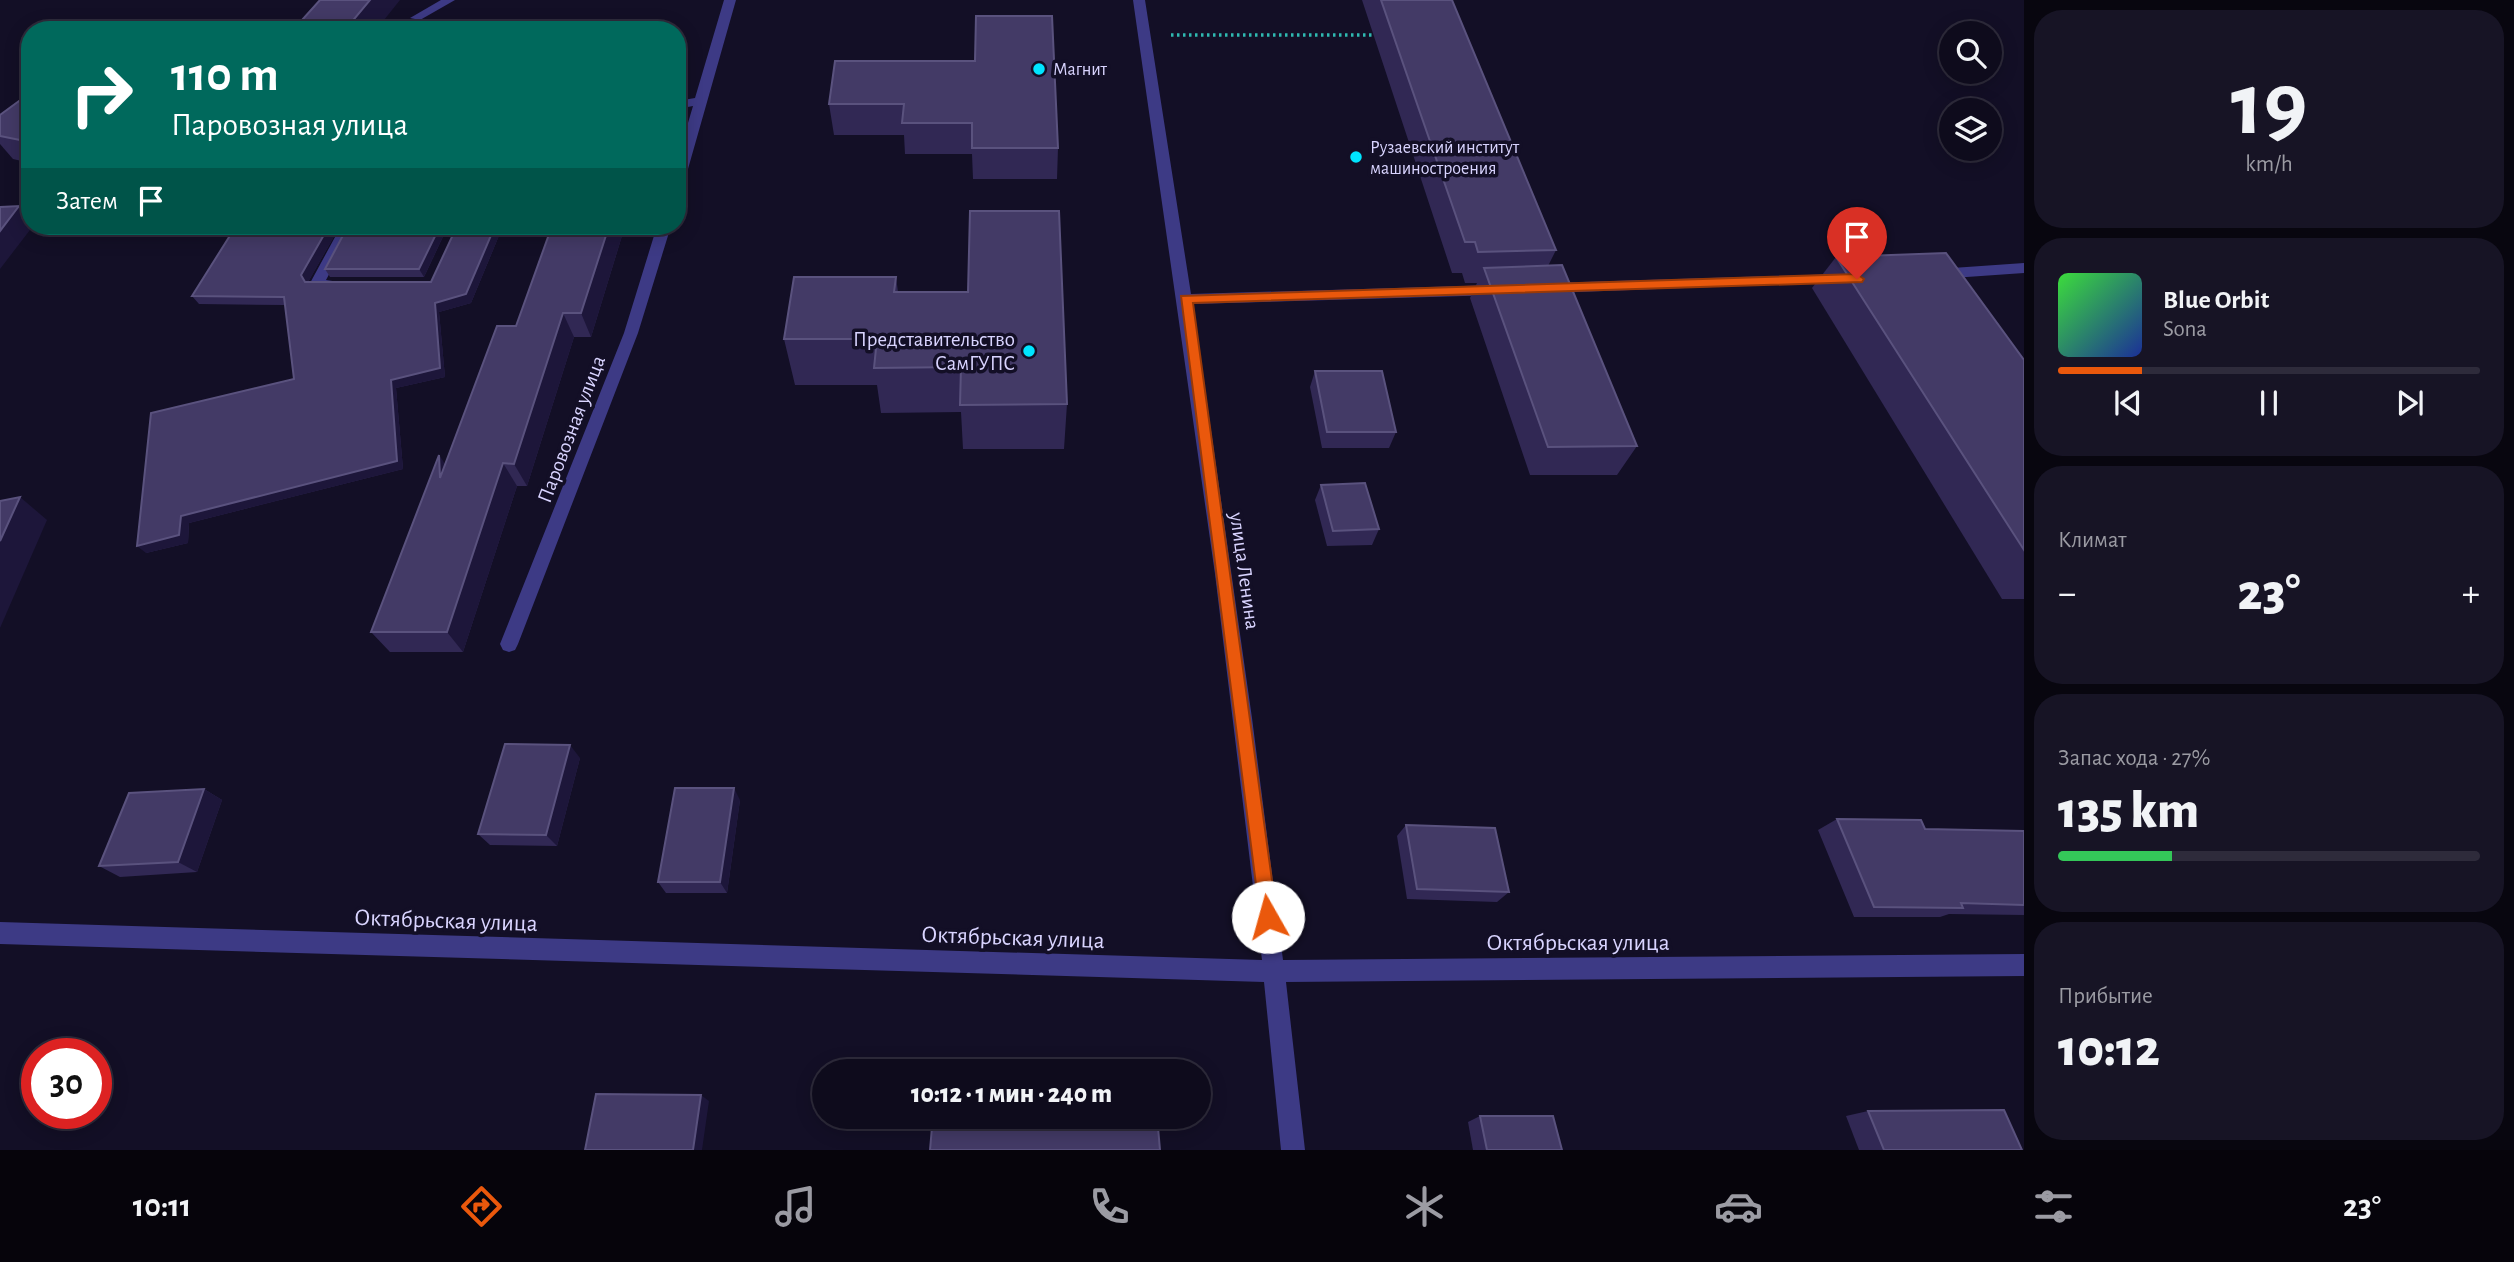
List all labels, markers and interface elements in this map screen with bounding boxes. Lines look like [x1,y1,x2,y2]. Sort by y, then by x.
map controls [1939,21,2002,161]
button: search [1939,21,2002,84]
icon: right [56,49,147,140]
text: 110 m [171,51,279,100]
text: 19 [2231,60,2307,151]
marker: Магнит [1031,61,1047,77]
place label: Магнит [1053,61,1108,79]
button: layers [1939,98,2002,161]
text: Паровозная улица [171,109,408,141]
place label: Рузаевский институт машиностроения [1370,139,1520,178]
marker: Рузаевский институт машиностроения [1348,149,1364,165]
text: km/h [2245,153,2293,176]
icon: arrive [132,182,170,220]
text: Затем [56,188,118,214]
pin [1827,207,1887,279]
icon: arrive [1838,218,1876,256]
text: Blue Orbit [2163,287,2269,313]
text: Sona [2163,318,2207,341]
place label: Представительство СамГУПС [853,329,1015,374]
marker: Представительство СамГУПС [1021,343,1037,359]
street label: Паровозная улица [534,352,609,506]
icon: previous [2109,384,2147,422]
icon: pause [2250,384,2288,422]
icon: next [2391,384,2429,422]
street label: улица Ленина [1226,510,1263,631]
text: Климат [2058,529,2127,552]
text: 23° [2238,567,2300,619]
text: − [2058,575,2076,613]
text: + [2462,575,2480,613]
text: Запас хода · 27% [2058,747,2210,770]
text: 135 km [2058,785,2199,837]
position arrow [1231,880,1305,954]
street label: Октябрьская улица [354,906,538,936]
street label: Октябрьская улица [921,923,1105,953]
street label: Октябрьская улица [1486,931,1670,955]
text: Прибытие [2058,985,2153,1008]
text: 10:12 [2058,1023,2160,1075]
speed limit sign: 30 [21,1038,112,1129]
text: 10:12 · 1 мин · 240 m [911,1081,1112,1107]
icon: directions [457,1182,506,1231]
icon: music [771,1182,820,1231]
icon: phone [1085,1182,1134,1231]
icon: climate [1400,1182,1449,1231]
icon: car [1714,1182,1763,1231]
icon: filters [2029,1182,2078,1231]
text: 10:11 [133,1190,191,1222]
text: 23° [2343,1190,2381,1222]

